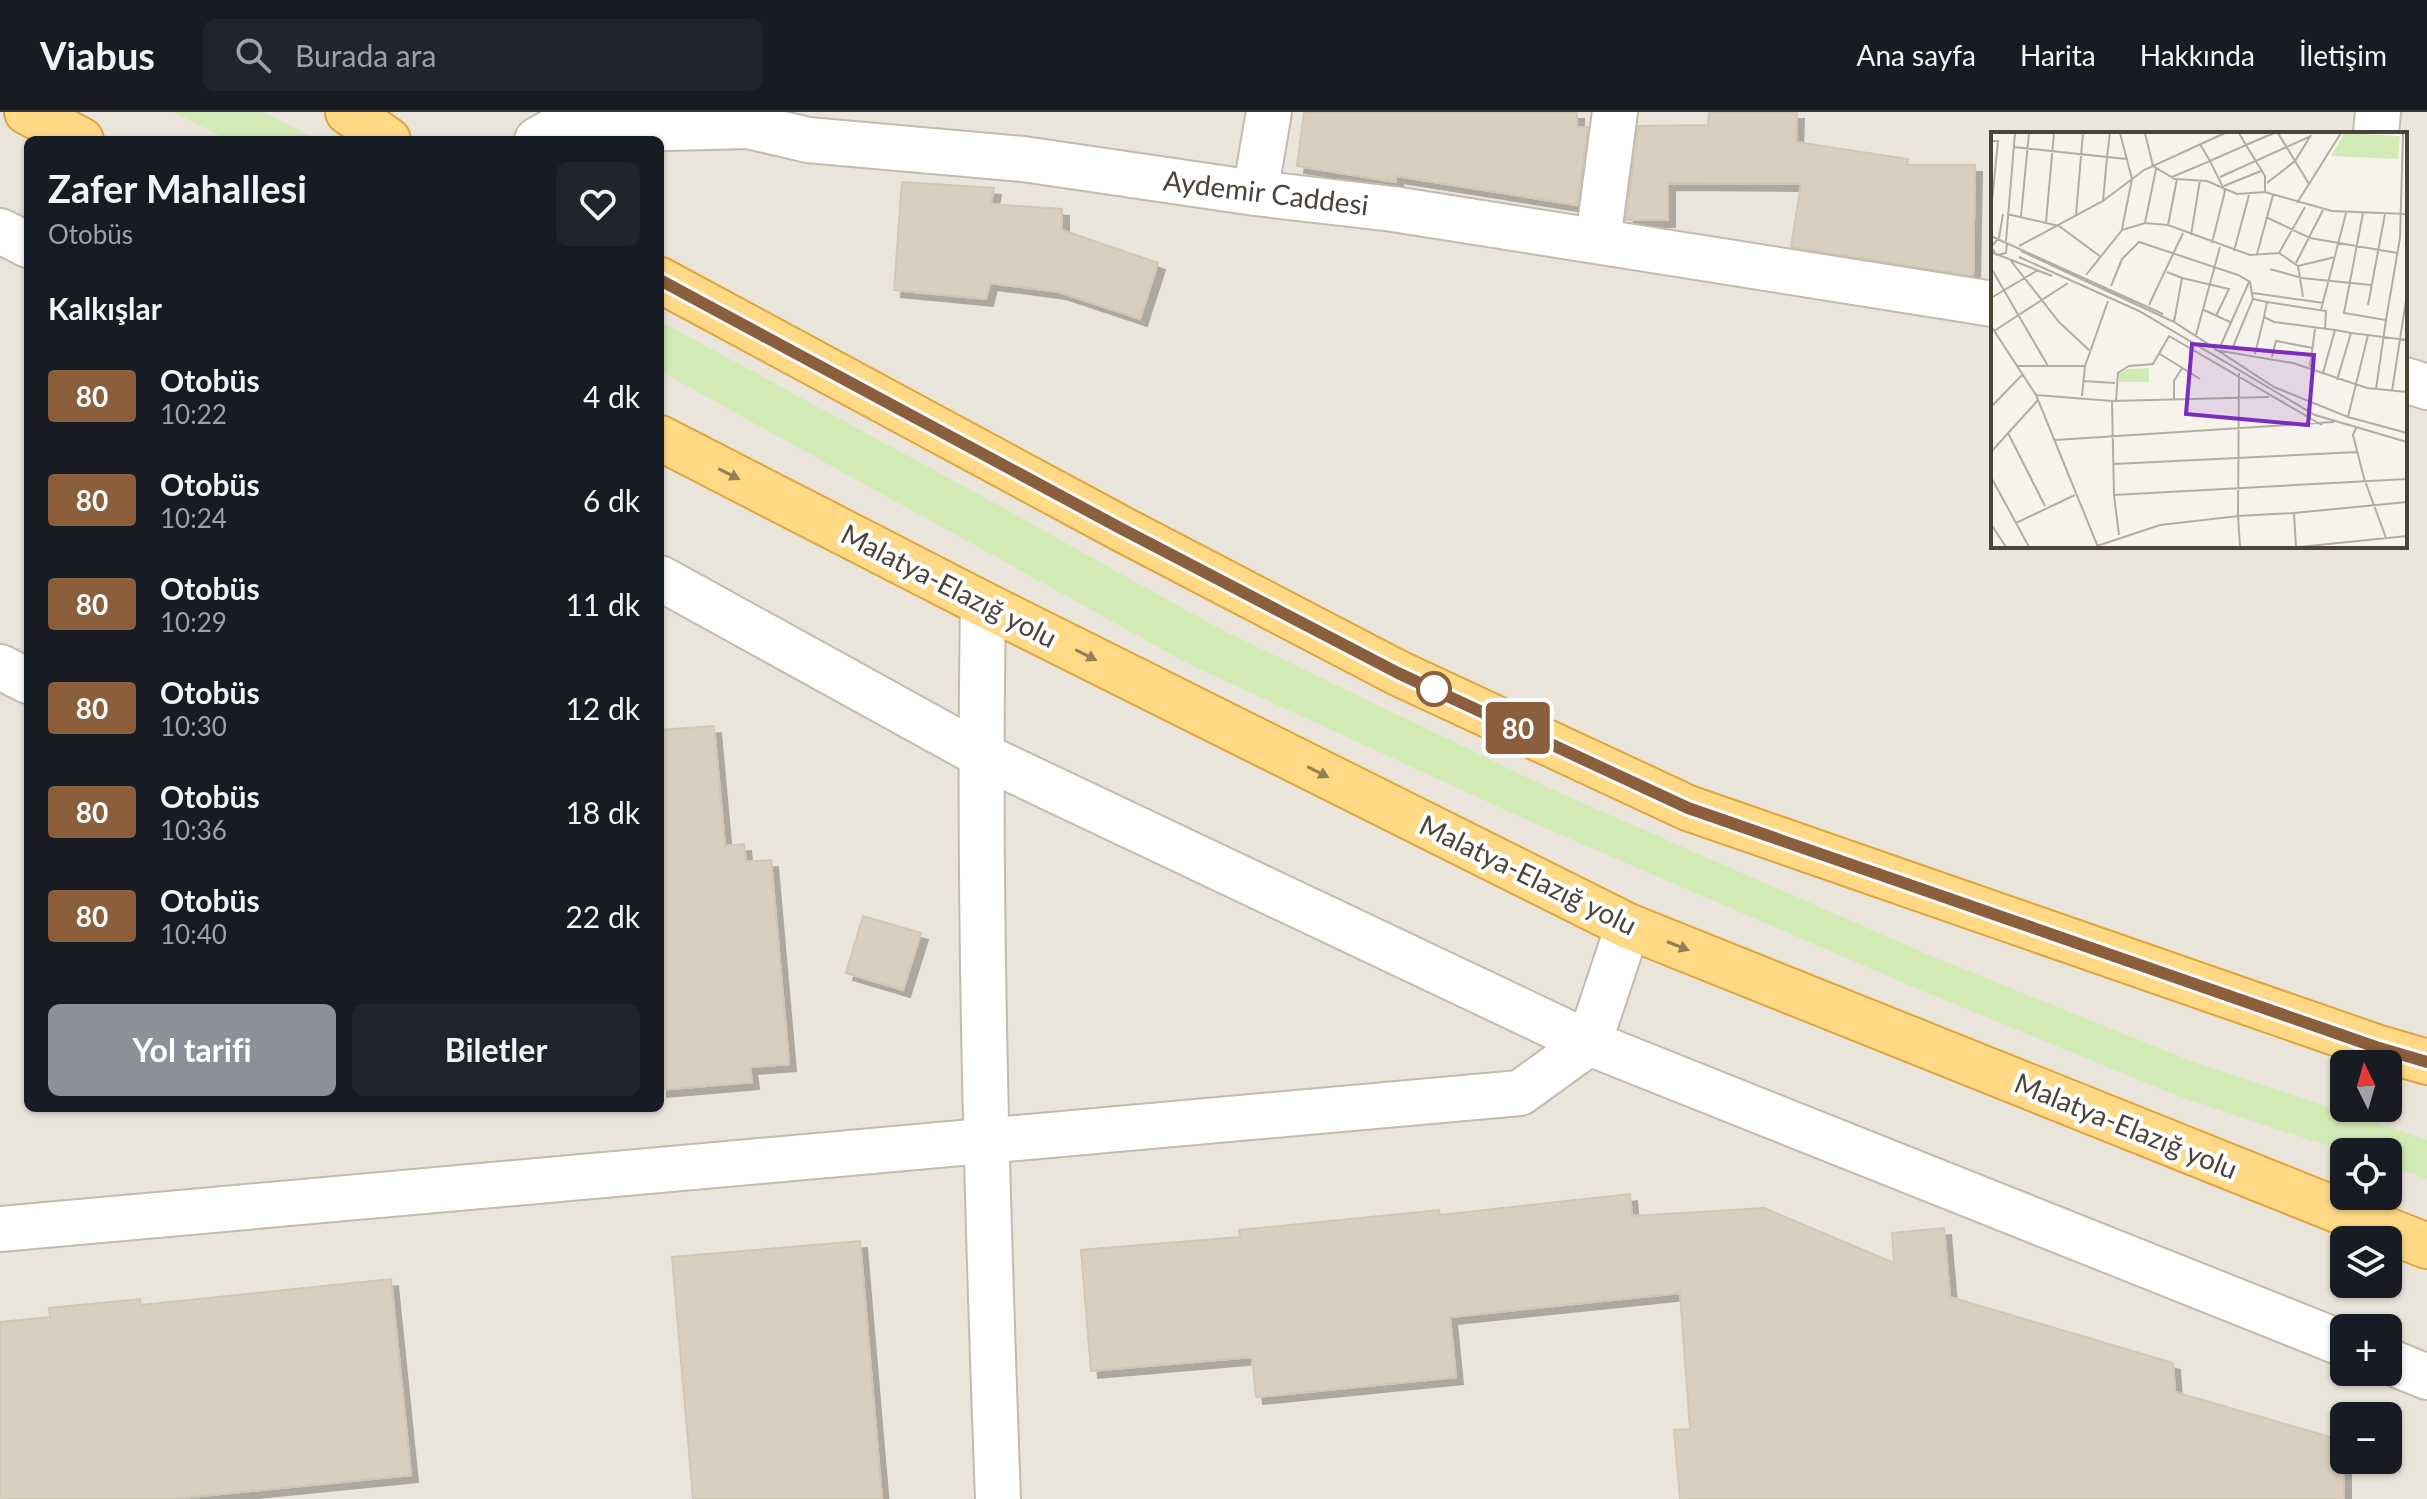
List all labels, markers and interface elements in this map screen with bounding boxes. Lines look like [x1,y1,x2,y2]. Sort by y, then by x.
search box [203,19,763,91]
text: Viabus [40,32,155,78]
icon: search [231,33,275,77]
text: Burada ara [295,37,436,73]
text: Ana sayfa [1857,38,1976,72]
text: Harita [2020,38,2096,72]
text: Hakkında [2140,38,2255,72]
text: İletişim [2299,38,2387,72]
inset map [1991,132,2407,548]
button: heart [556,162,640,246]
street label: Aydemir Caddesi [1162,163,1371,221]
text: Zafer Mahallesi [48,165,307,211]
text: Otobüs [48,218,133,250]
text: Kalkışlar [48,290,162,326]
text: Otobüs [160,362,260,398]
text: 4 dk [583,378,640,414]
text: 80 [76,379,108,413]
text: 10:22 [160,398,227,430]
text: Otobüs [160,466,260,502]
one-way arrow [718,467,741,480]
text: 6 dk [583,482,640,518]
text: 80 [76,483,108,517]
text: 10:24 [160,502,227,534]
street label: Malatya-Elazığ yolu [836,516,1063,654]
text: Otobüs [160,570,260,606]
text: 11 dk [565,586,640,622]
text: 80 [76,587,108,621]
text: 10:29 [160,606,227,638]
one-way arrow [1074,649,1097,662]
unlabelled marker [1417,672,1451,706]
text: Otobüs [160,674,260,710]
text: 12 dk [565,690,640,726]
text: 80 [76,691,108,725]
line badge: 80 [1482,702,1554,754]
text: 10:30 [160,710,227,742]
text: 80 [1502,711,1534,745]
one-way arrow [1307,765,1330,778]
text: Otobüs [160,778,260,814]
text: 18 dk [565,794,640,830]
text: 80 [76,795,108,829]
street label: Malatya-Elazığ yolu [1414,807,1643,941]
text: 10:36 [160,814,227,846]
text: Otobüs [160,882,260,918]
text: 22 dk [565,898,640,934]
text: 80 [76,899,108,933]
text: 10:40 [160,918,227,950]
one-way arrow [1666,940,1690,953]
button: Yol tarifi [48,1004,336,1096]
button: Biletler [352,1004,640,1096]
north arrow [2330,1050,2402,1122]
map controls [2330,1050,2402,1474]
street label: Malatya-Elazığ yolu [2010,1065,2243,1185]
button: locate [2330,1138,2402,1210]
button: layers [2330,1226,2402,1298]
button: + [2330,1314,2402,1386]
button: − [2330,1402,2402,1474]

